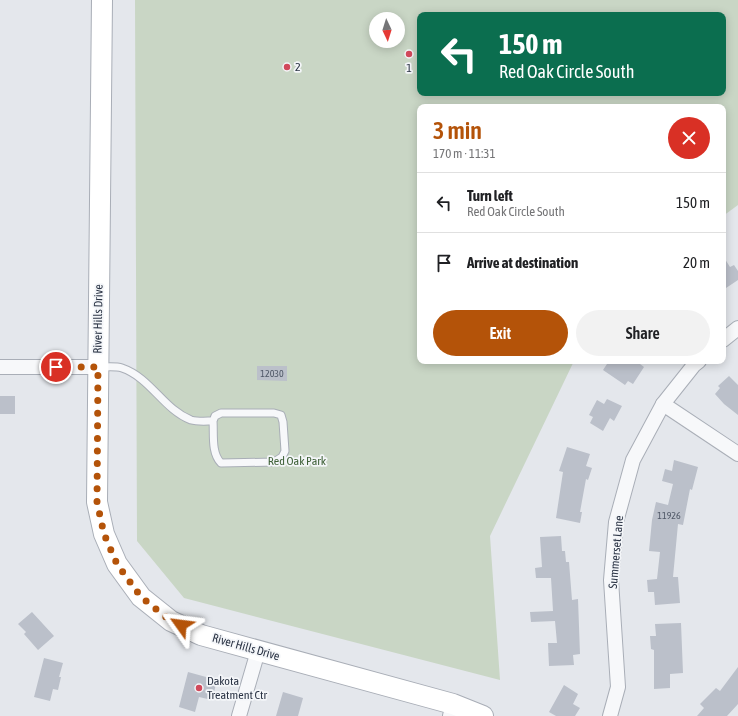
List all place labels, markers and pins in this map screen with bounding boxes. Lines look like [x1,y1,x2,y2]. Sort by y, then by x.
marker: 1 [404,49,414,59]
place label: 2 [295,60,301,74]
place label: 1 [406,61,412,75]
marker: 2 [282,62,292,72]
pin [39,350,73,384]
place label: Dakota Treatment Ctr [207,674,267,702]
marker: Dakota Treatment Ctr [194,683,204,693]

